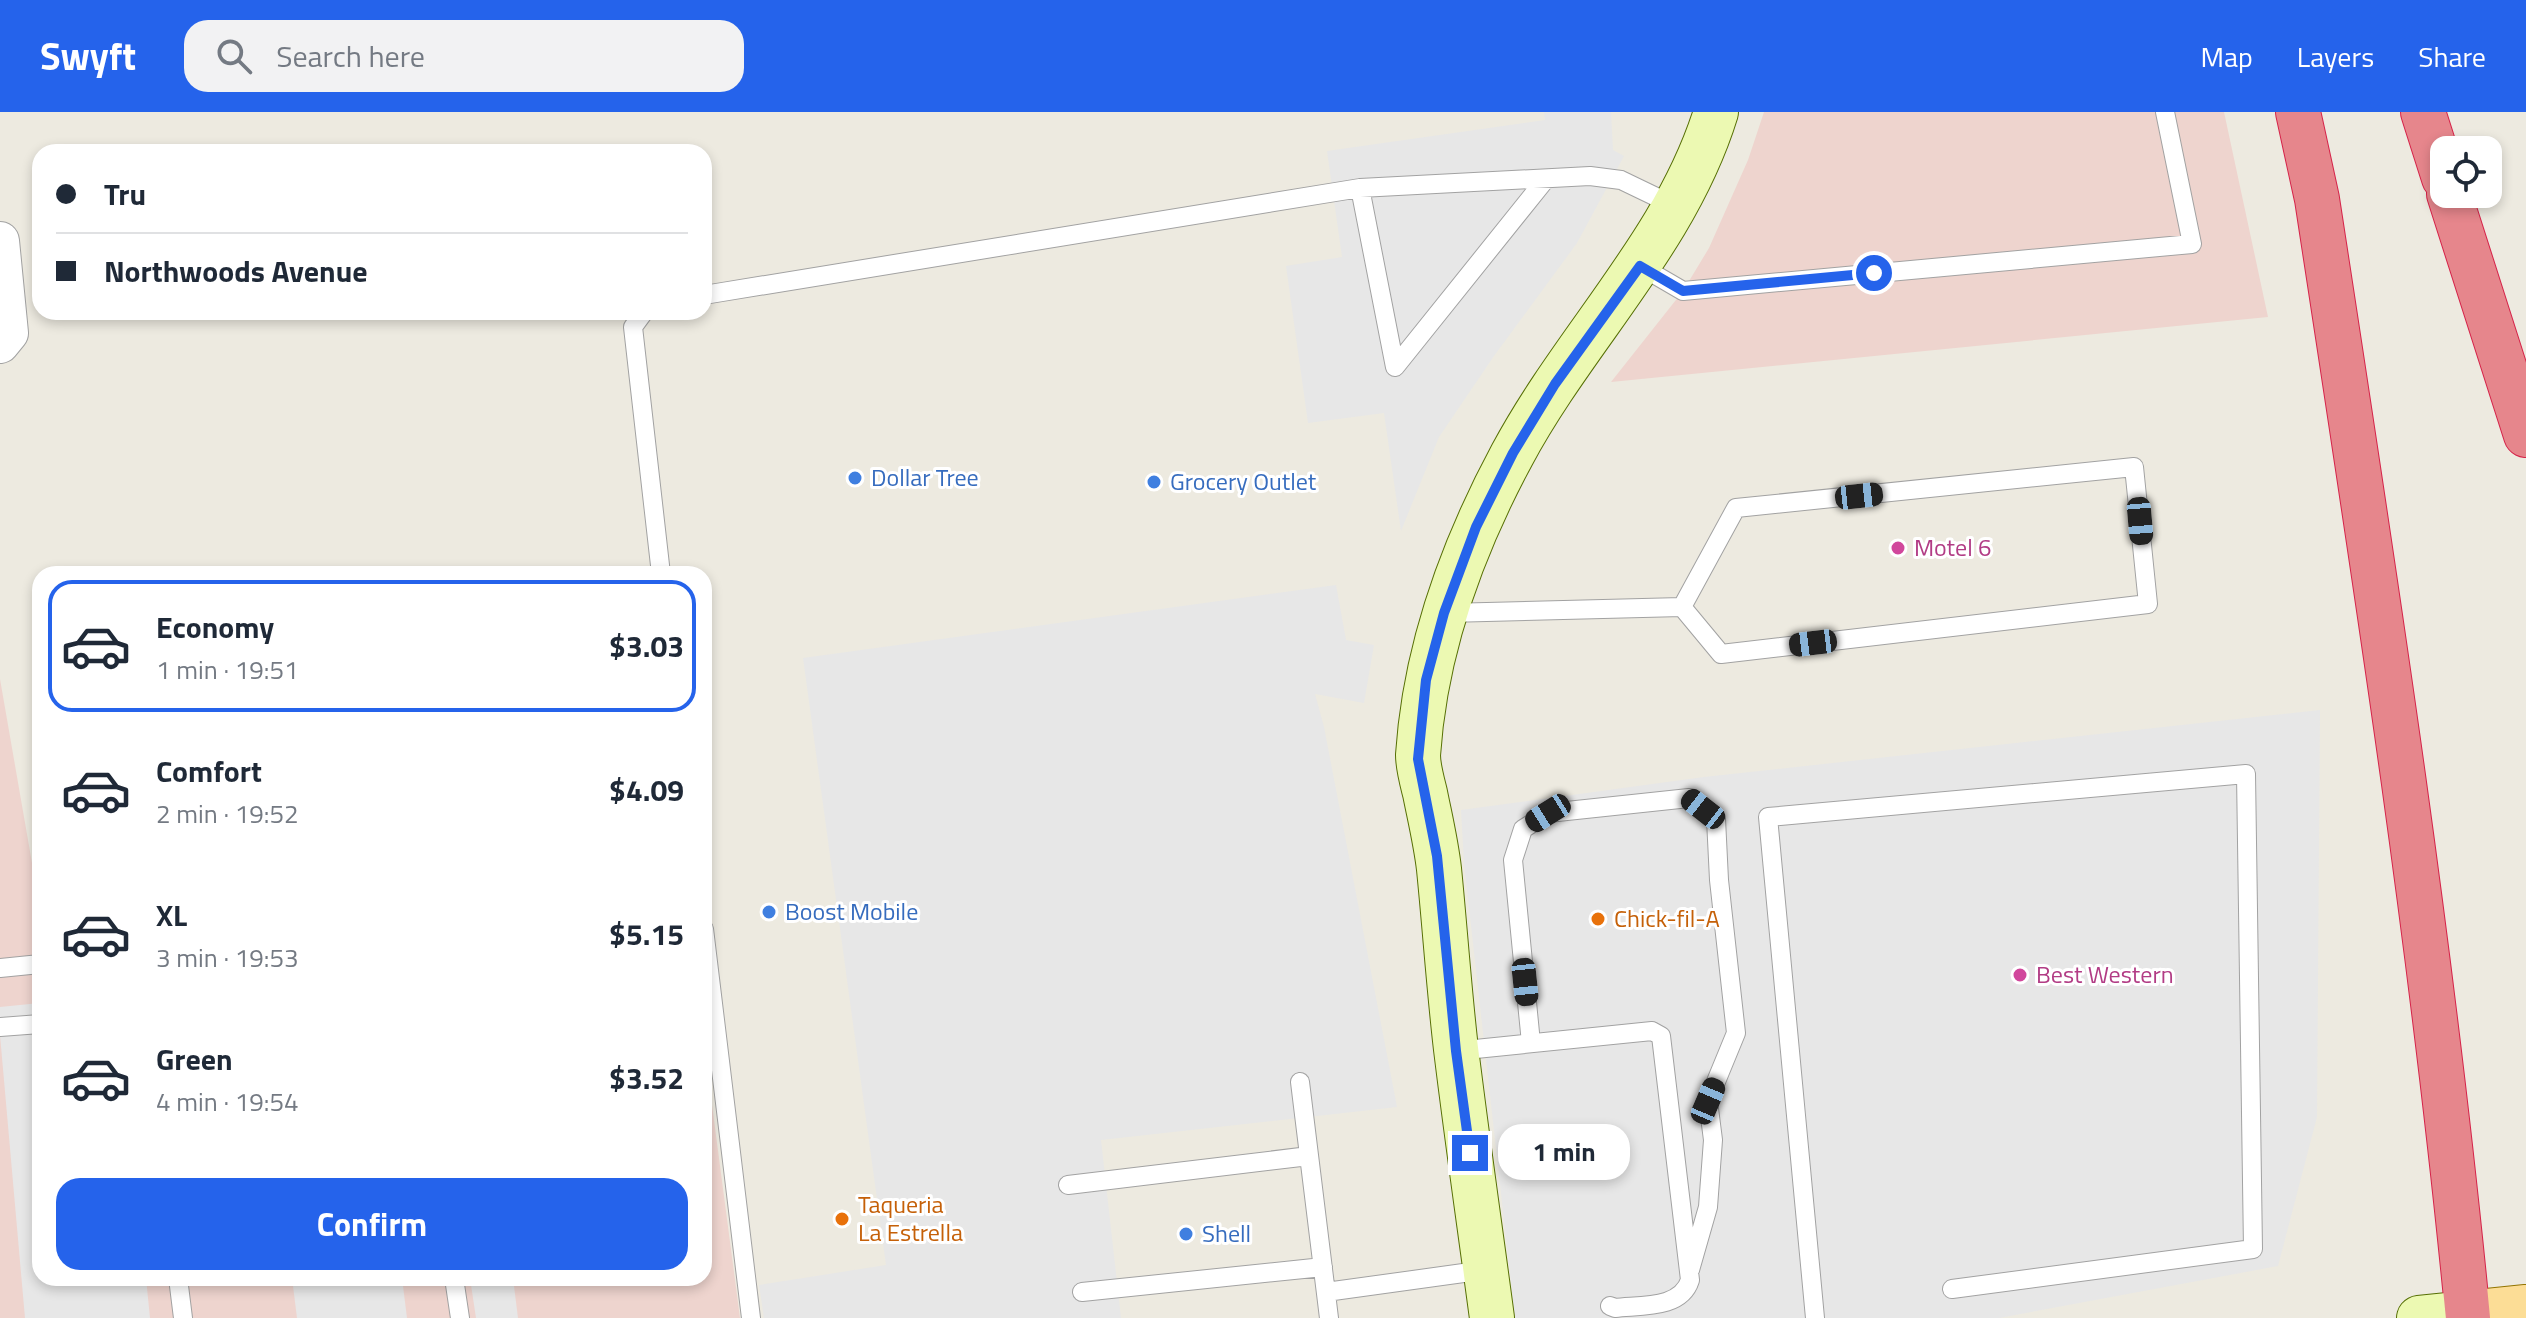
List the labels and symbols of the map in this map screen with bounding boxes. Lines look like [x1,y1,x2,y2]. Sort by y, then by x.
route start [1856,255,1892,291]
place label: Dollar Tree [871,459,979,495]
place label: Grocery Outlet [1170,463,1317,499]
marker: Dollar Tree [846,469,864,487]
marker: Grocery Outlet [1145,473,1163,491]
car [1834,482,1884,510]
car [2126,496,2154,546]
place label: Motel 6 [1914,529,1991,565]
marker: Motel 6 [1889,539,1907,557]
car [1788,628,1838,658]
car [1677,785,1729,833]
car [1521,790,1575,836]
place label: Boost Mobile [785,893,918,929]
place label: Chick-fil-A [1614,900,1720,936]
marker: Boost Mobile [760,903,778,921]
marker: Chick-fil-A [1589,910,1607,928]
place label: Best Western [2036,956,2174,992]
car [1511,957,1539,1007]
marker: Best Western [2011,966,2029,984]
car [1688,1074,1728,1128]
callout: 1 min [1498,1125,1630,1181]
route end [1452,1135,1488,1171]
place label: Taqueria La Estrella [858,1186,963,1250]
marker: Taqueria La Estrella [833,1210,851,1228]
place label: Shell [1202,1215,1251,1251]
marker: Shell [1177,1225,1195,1243]

